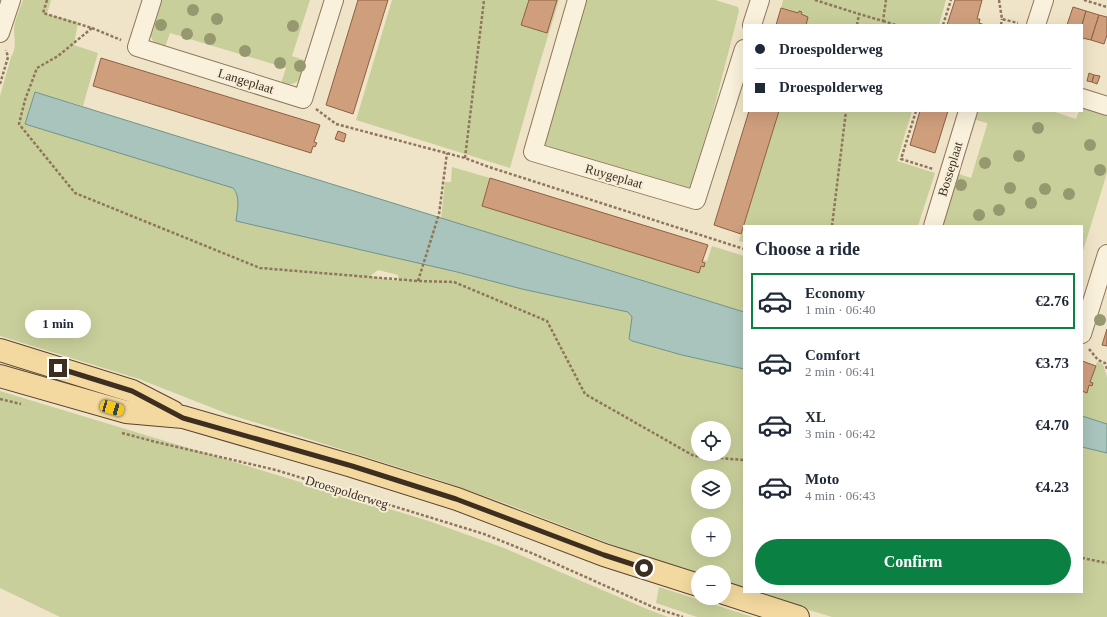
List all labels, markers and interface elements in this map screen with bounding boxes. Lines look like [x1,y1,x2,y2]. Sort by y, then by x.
text: Droespolderweg [779,41,883,57]
street label: Langeplaat [216,65,276,97]
text: Droespolderweg [779,79,883,95]
street label: Bosseplaat [935,140,966,198]
street label: Ruygeplaat [583,161,645,191]
text: Choose a ride [755,239,860,259]
icon: car [757,283,793,319]
text: Economy [805,285,865,301]
text: €2.76 [1035,293,1069,309]
text: 1 min · 06:40 [805,302,875,317]
callout: 1 min [25,310,91,338]
text: 1 min [42,316,74,331]
icon: car [757,345,793,381]
text: Comfort [805,347,860,363]
text: €3.73 [1035,355,1069,371]
route end [49,359,67,377]
text: 2 min · 06:41 [805,364,875,379]
car [99,399,125,417]
icon: car [757,407,793,443]
text: XL [805,409,826,425]
text: €4.70 [1035,417,1069,433]
map controls [691,421,731,605]
button: locate [691,421,731,461]
text: 3 min · 06:42 [805,426,875,441]
button: layers [691,469,731,509]
icon: car [757,469,793,505]
text: Moto [805,471,839,487]
street label: Droespolderweg [304,472,391,512]
text: €4.23 [1035,479,1069,495]
text: 4 min · 06:43 [805,488,875,503]
button: + [691,517,731,557]
button: Confirm [755,539,1071,585]
route start [635,559,653,577]
button: − [691,565,731,605]

